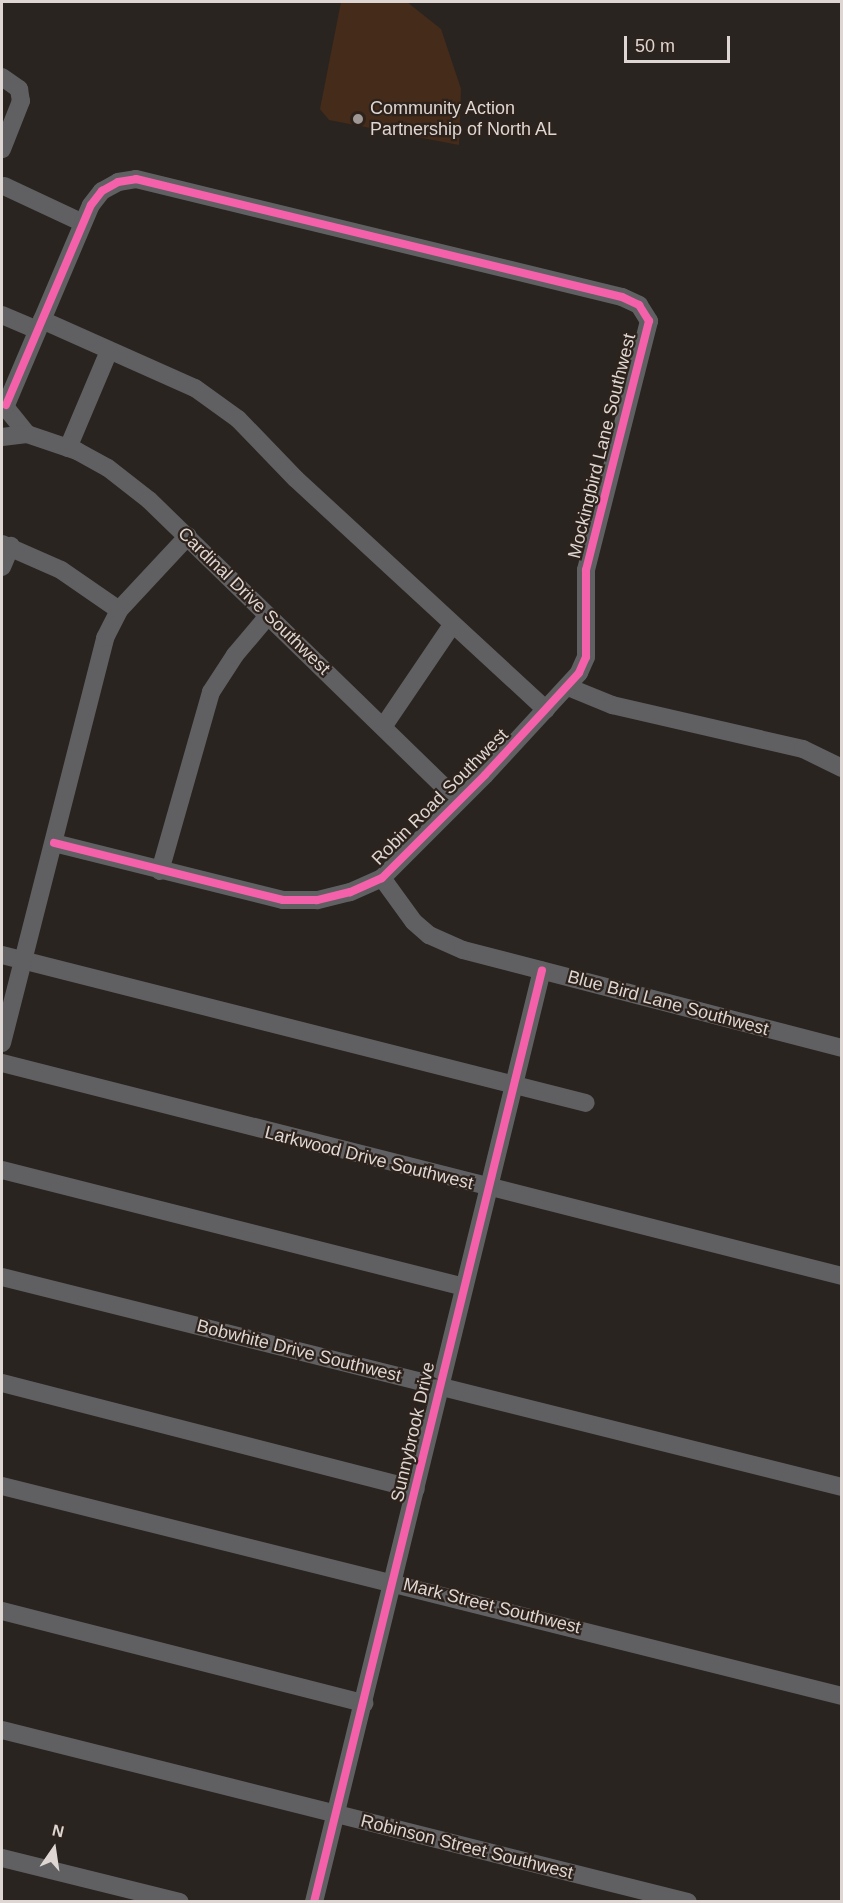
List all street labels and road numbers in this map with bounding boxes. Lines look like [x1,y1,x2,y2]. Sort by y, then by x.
street label: Mockingbird Lane Southwest [564,331,640,561]
street label: Cardinal Drive Southwest [173,523,335,679]
street label: Robin Road Southwest [367,724,513,870]
street label: Blue Bird Lane Southwest [565,966,771,1040]
street label: Larkwood Drive Southwest [263,1122,475,1194]
street label: Bobwhite Drive Southwest [194,1315,404,1387]
street label: Sunnybrook Drive [386,1360,440,1504]
street label: Mark Street Southwest [401,1573,583,1639]
street label: Robinson Street Southwest [359,1810,575,1884]

